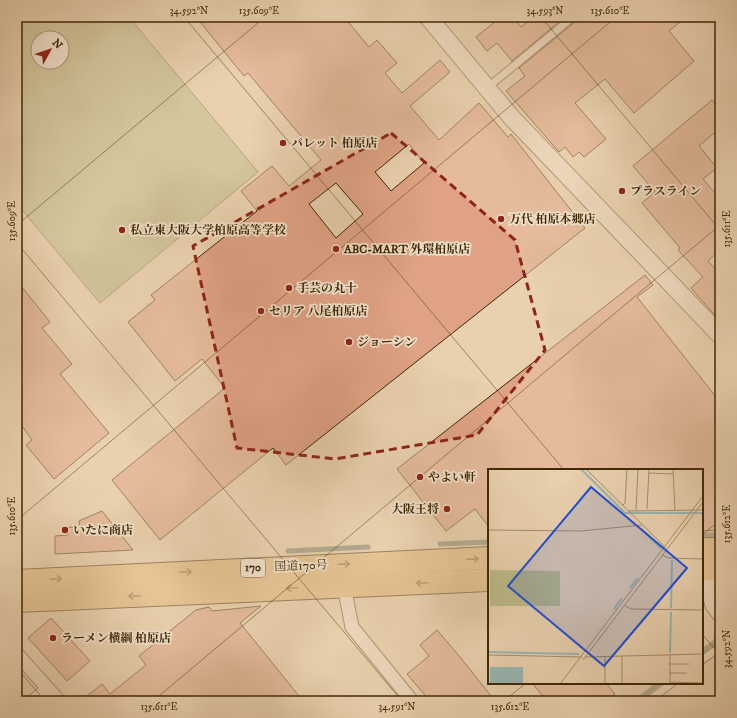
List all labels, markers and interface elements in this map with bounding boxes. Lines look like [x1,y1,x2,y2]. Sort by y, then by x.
text: 34.592°N [170,5,208,17]
text: 135.609°E [239,5,279,17]
text: 34.593°N [526,5,564,17]
text: 135.610°E [591,5,629,17]
north arrow [30,30,70,70]
text: N [49,36,65,52]
place label: パレット 柏原店 [291,136,377,151]
marker: パレット 柏原店 [278,138,288,148]
place label: プラスライン [630,184,701,199]
marker: プラスライン [617,186,627,196]
text: 135.609°E [6,201,18,241]
text: 135.611°E [721,210,733,248]
place label: 万代 柏原本郷店 [509,212,596,227]
marker: 万代 柏原本郷店 [496,214,506,224]
place label: 私立東大阪大学柏原高等学校 [130,223,286,238]
marker: 私立東大阪大学柏原高等学校 [117,225,127,235]
place label: ABC-MART 外環柏原店 [343,242,470,257]
marker: ABC-MART 外環柏原店 [331,244,341,254]
place label: 手芸の丸十 [297,281,357,296]
marker: 手芸の丸十 [284,283,294,293]
place label: セリア 八尾柏原店 [269,304,368,319]
marker: セリア 八尾柏原店 [256,306,266,316]
place label: ジョーシン [357,335,416,350]
marker: ジョーシン [344,337,354,347]
inset map [488,469,703,684]
place label: やよい軒 [428,470,476,485]
marker: やよい軒 [415,472,425,482]
text: 135.610°E [6,497,18,535]
place label: 大阪王将 [391,502,439,517]
marker: 大阪王将 [442,504,452,514]
text: 135.612°E [721,505,733,543]
place label: いたに商店 [73,523,133,538]
marker: いたに商店 [60,525,70,535]
one-way arrow [466,555,479,562]
street label: 国道170号 [274,558,328,574]
road number: 170 [241,559,265,577]
one-way arrow [337,560,350,568]
one-way arrow [179,569,192,576]
one-way arrow [49,575,62,582]
one-way arrow [416,579,429,587]
one-way arrow [286,585,299,592]
one-way arrow [128,593,141,600]
text: 34.592°N [721,630,733,668]
place label: ラーメン横綱 柏原店 [61,631,171,646]
marker: ラーメン横綱 柏原店 [48,633,58,643]
text: 135.611°E [140,701,178,713]
text: 34.591°N [379,701,415,713]
text: 135.612°E [491,701,529,713]

